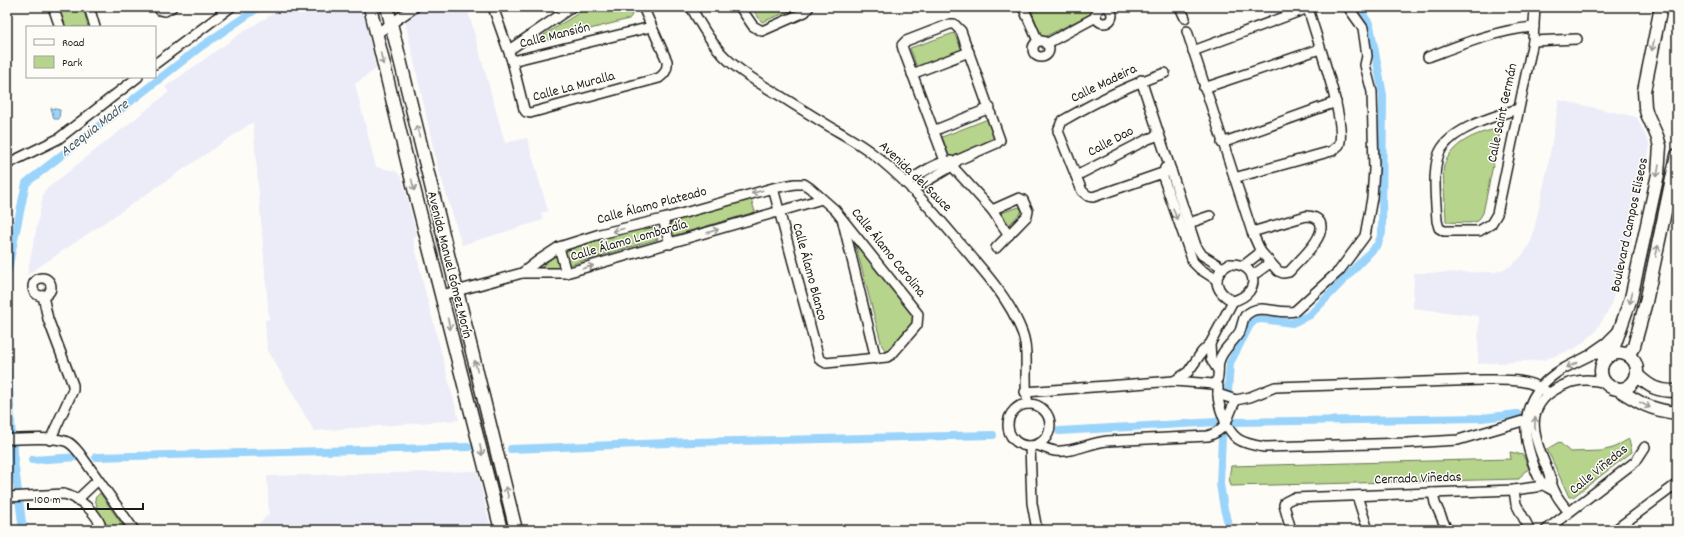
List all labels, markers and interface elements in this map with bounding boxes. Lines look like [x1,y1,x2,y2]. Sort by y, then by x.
street label: Calle Mansión [518,18,592,54]
legend [26,26,156,78]
text: Road [62,35,84,52]
one-way arrow [1649,38,1657,51]
one-way arrow [379,52,387,65]
text: Park [62,55,83,72]
street label: Calle Madeira [1068,59,1141,109]
street label: Calle Saint Germán [1483,61,1523,165]
street label: Calle La Muralla [531,66,618,108]
water label: Acequia Madre [56,94,135,163]
street label: Calle Dao [1084,122,1138,162]
one-way arrow [414,125,421,138]
street label: Avenida del Sauce [874,137,956,217]
street label: Boulevard Campos Eliseos [1606,156,1654,294]
one-way arrow [1654,164,1662,177]
one-way arrow [410,178,417,191]
street label: Calle Álamo Plateado [595,182,709,230]
street label: Avenida Manuel Gómez Morín [421,189,477,341]
one-way arrow [751,189,764,196]
street label: Calle Álamo Carolina [846,204,931,302]
one-way arrow [1172,207,1179,220]
street label: Calle Álamo Lombardía [568,215,690,267]
street label: Calle Álamo Blanco [786,221,832,323]
one-way arrow [612,226,625,234]
one-way arrow [707,227,720,234]
one-way arrow [1653,244,1661,257]
one-way arrow [582,263,595,270]
one-way arrow [1626,291,1634,304]
one-way arrow [446,317,453,330]
one-way arrow [472,360,479,373]
one-way arrow [1566,362,1578,369]
one-way arrow [1638,402,1650,409]
one-way arrow [1531,417,1538,430]
street label: Calle Viñedas [1565,440,1633,500]
one-way arrow [478,443,486,456]
street label: Cerrada Viñedas [1374,467,1462,491]
scale bar [28,485,143,511]
one-way arrow [502,486,510,499]
text: 100 m [34,492,61,509]

